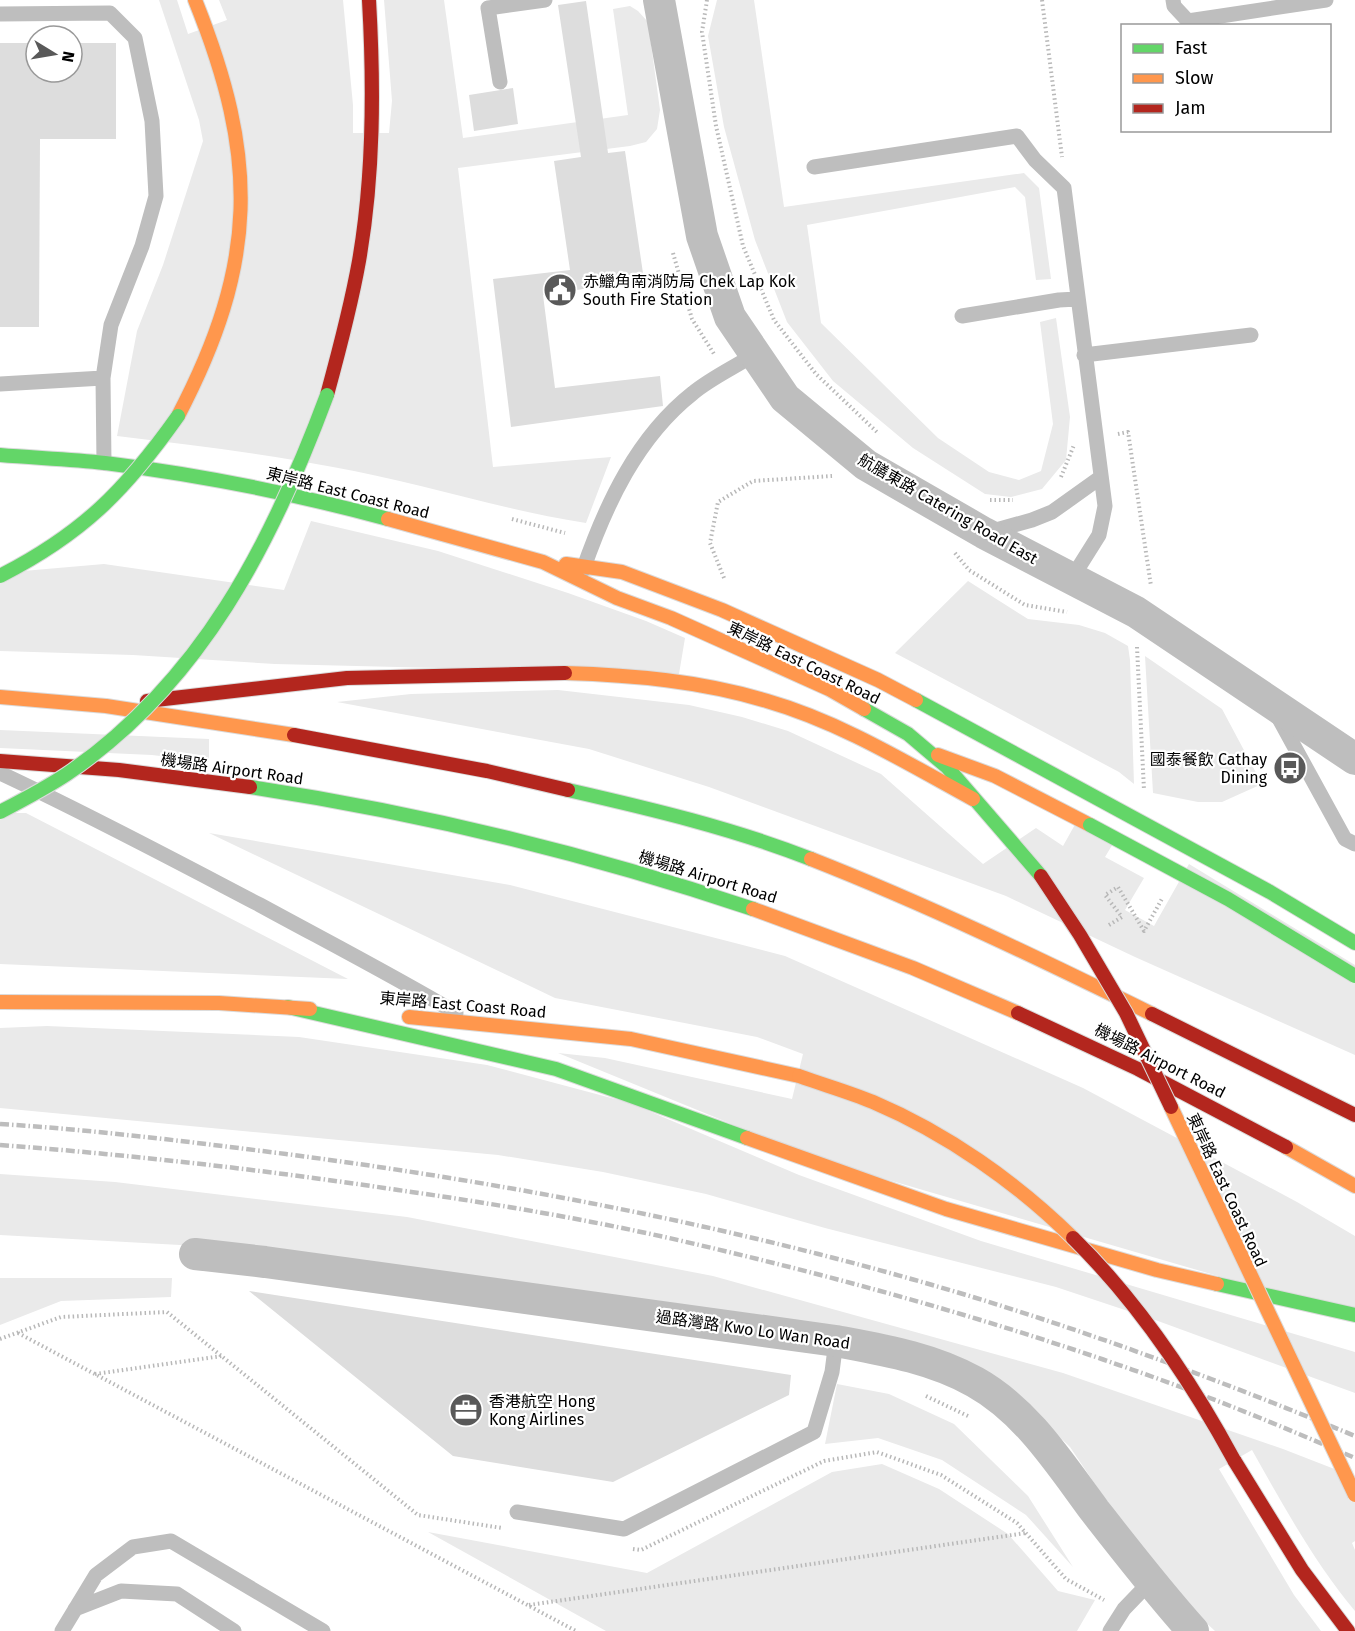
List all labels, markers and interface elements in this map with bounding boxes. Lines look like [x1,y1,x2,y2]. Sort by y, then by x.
north arrow [24,24,84,84]
legend [1121,24,1331,132]
text: Fast [1175,37,1208,59]
text: N [58,50,79,64]
text: Slow [1175,67,1214,89]
text: Jam [1175,97,1206,119]
public building icon: 赤鱲角南消防局 Chek Lap Kok South Fire Station [542,272,578,308]
place label: 赤鱲角南消防局 Chek Lap Kok South Fire Station [583,272,796,309]
street label: 航膳東路 Catering Road East [855,450,1041,568]
street label: 東岸路 East Coast Road [264,464,432,522]
street label: 東岸路 East Coast Road [725,618,883,708]
street label: 機場路 Airport Road [159,750,305,788]
place label: 國泰餐飲 Cathay Dining [1150,750,1268,787]
bus stop icon: 國泰餐飲 Cathay Dining [1272,750,1308,786]
street label: 機場路 Airport Road [636,847,780,907]
street label: 東岸路 East Coast Road [379,988,547,1022]
street label: 機場路 Airport Road [1092,1020,1228,1102]
street label: 東岸路 East Coast Road [1183,1110,1271,1270]
street label: 過路灣路 Kwo Lo Wan Road [655,1307,851,1353]
office icon: 香港航空 Hong Kong Airlines [448,1392,484,1428]
place label: 香港航空 Hong Kong Airlines [489,1392,596,1429]

